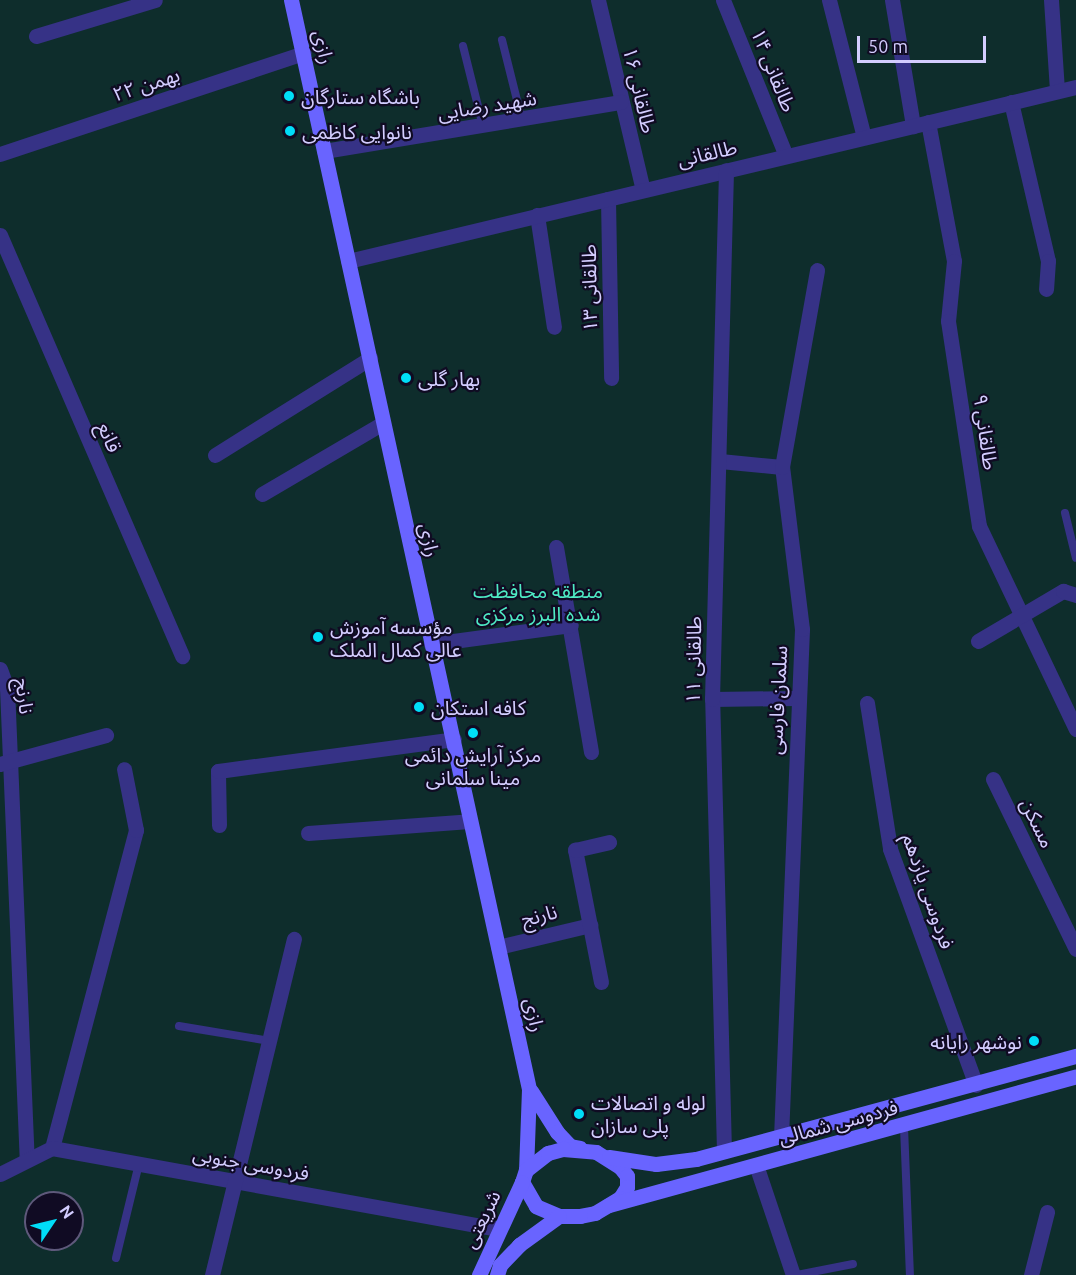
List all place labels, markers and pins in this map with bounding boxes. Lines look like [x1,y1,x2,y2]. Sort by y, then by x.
place label: باشگاه ستارگان [301,84,420,108]
marker: باشگاه ستارگان [282,89,296,103]
place label: نانوایی کاظمی [302,119,412,143]
marker: نانوایی کاظمی [283,124,297,138]
place label: بهار گلی [418,366,480,390]
marker: بهار گلی [399,371,413,385]
place label: مؤسسه آموزش عالی کمال الملک [330,614,461,661]
marker: مؤسسه آموزش عالی کمال الملک [311,630,325,644]
place label: کافه استکان [431,695,526,719]
marker: کافه استکان [412,700,426,714]
marker: مرکز آرایش دائمی مینا سلمانی [466,726,480,740]
place label: مرکز آرایش دائمی مینا سلمانی [405,743,541,790]
place label: نوشهر رایانه [930,1029,1022,1053]
marker: نوشهر رایانه [1027,1034,1041,1048]
place label: لوله و اتصالات پلی سازان [591,1090,706,1137]
marker: لوله و اتصالات پلی سازان [572,1107,586,1121]

